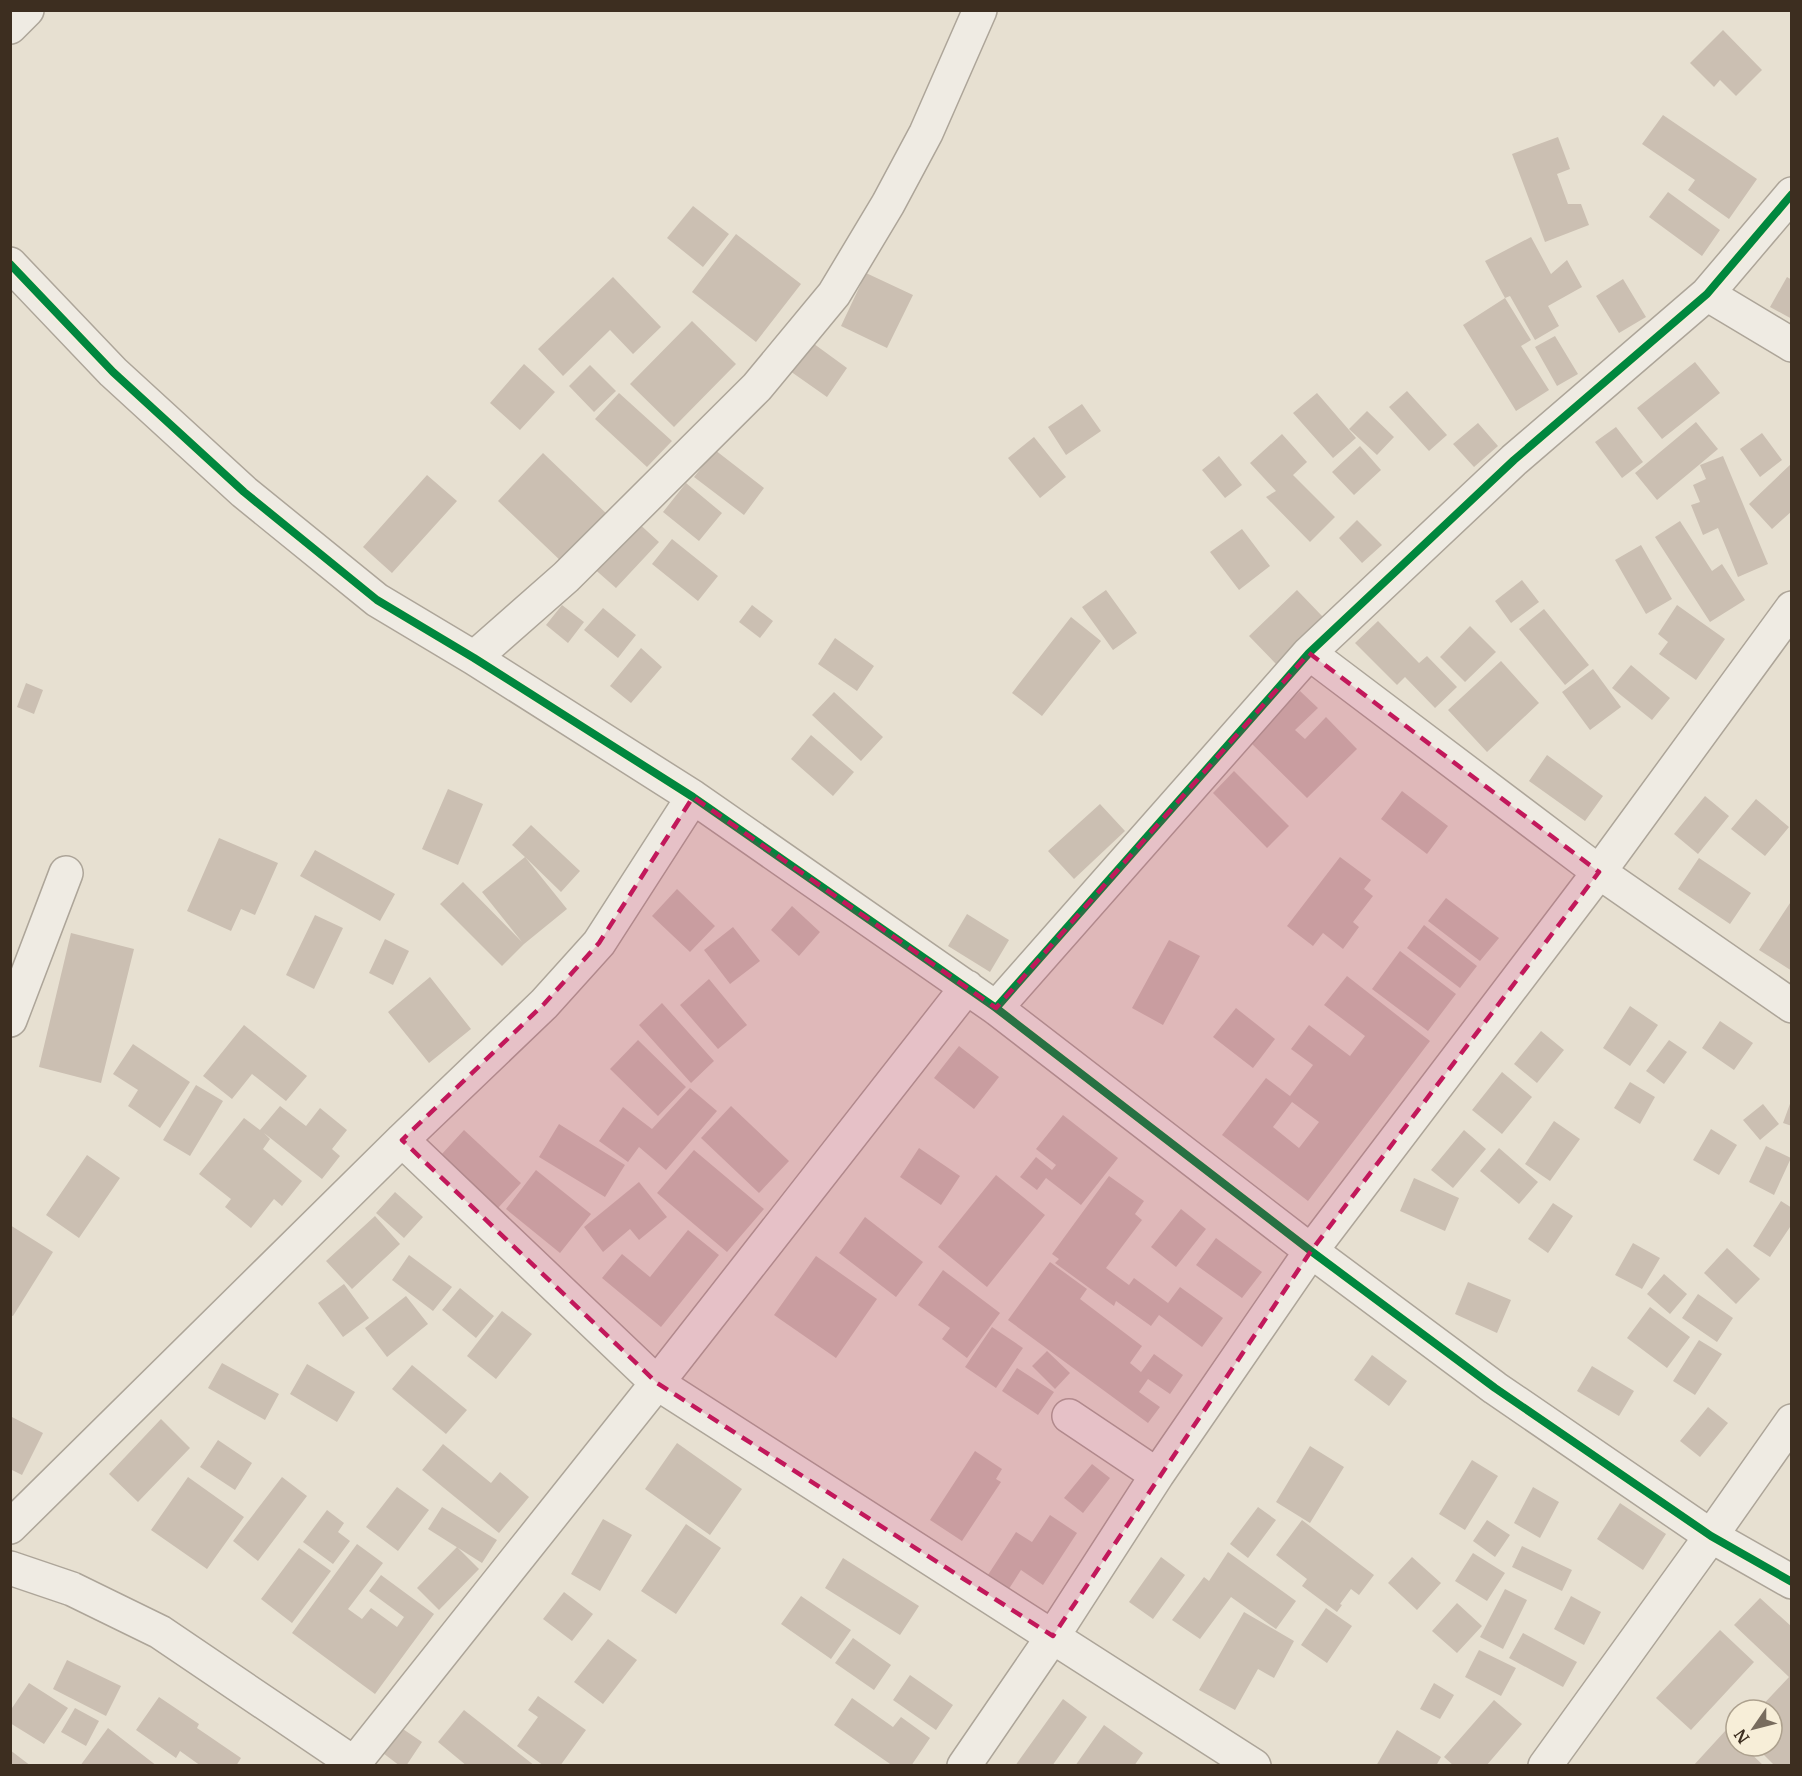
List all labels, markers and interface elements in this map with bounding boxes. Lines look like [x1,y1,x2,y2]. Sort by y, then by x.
north arrow [1724,1698,1784,1758]
text: N [1730,1725,1754,1748]

